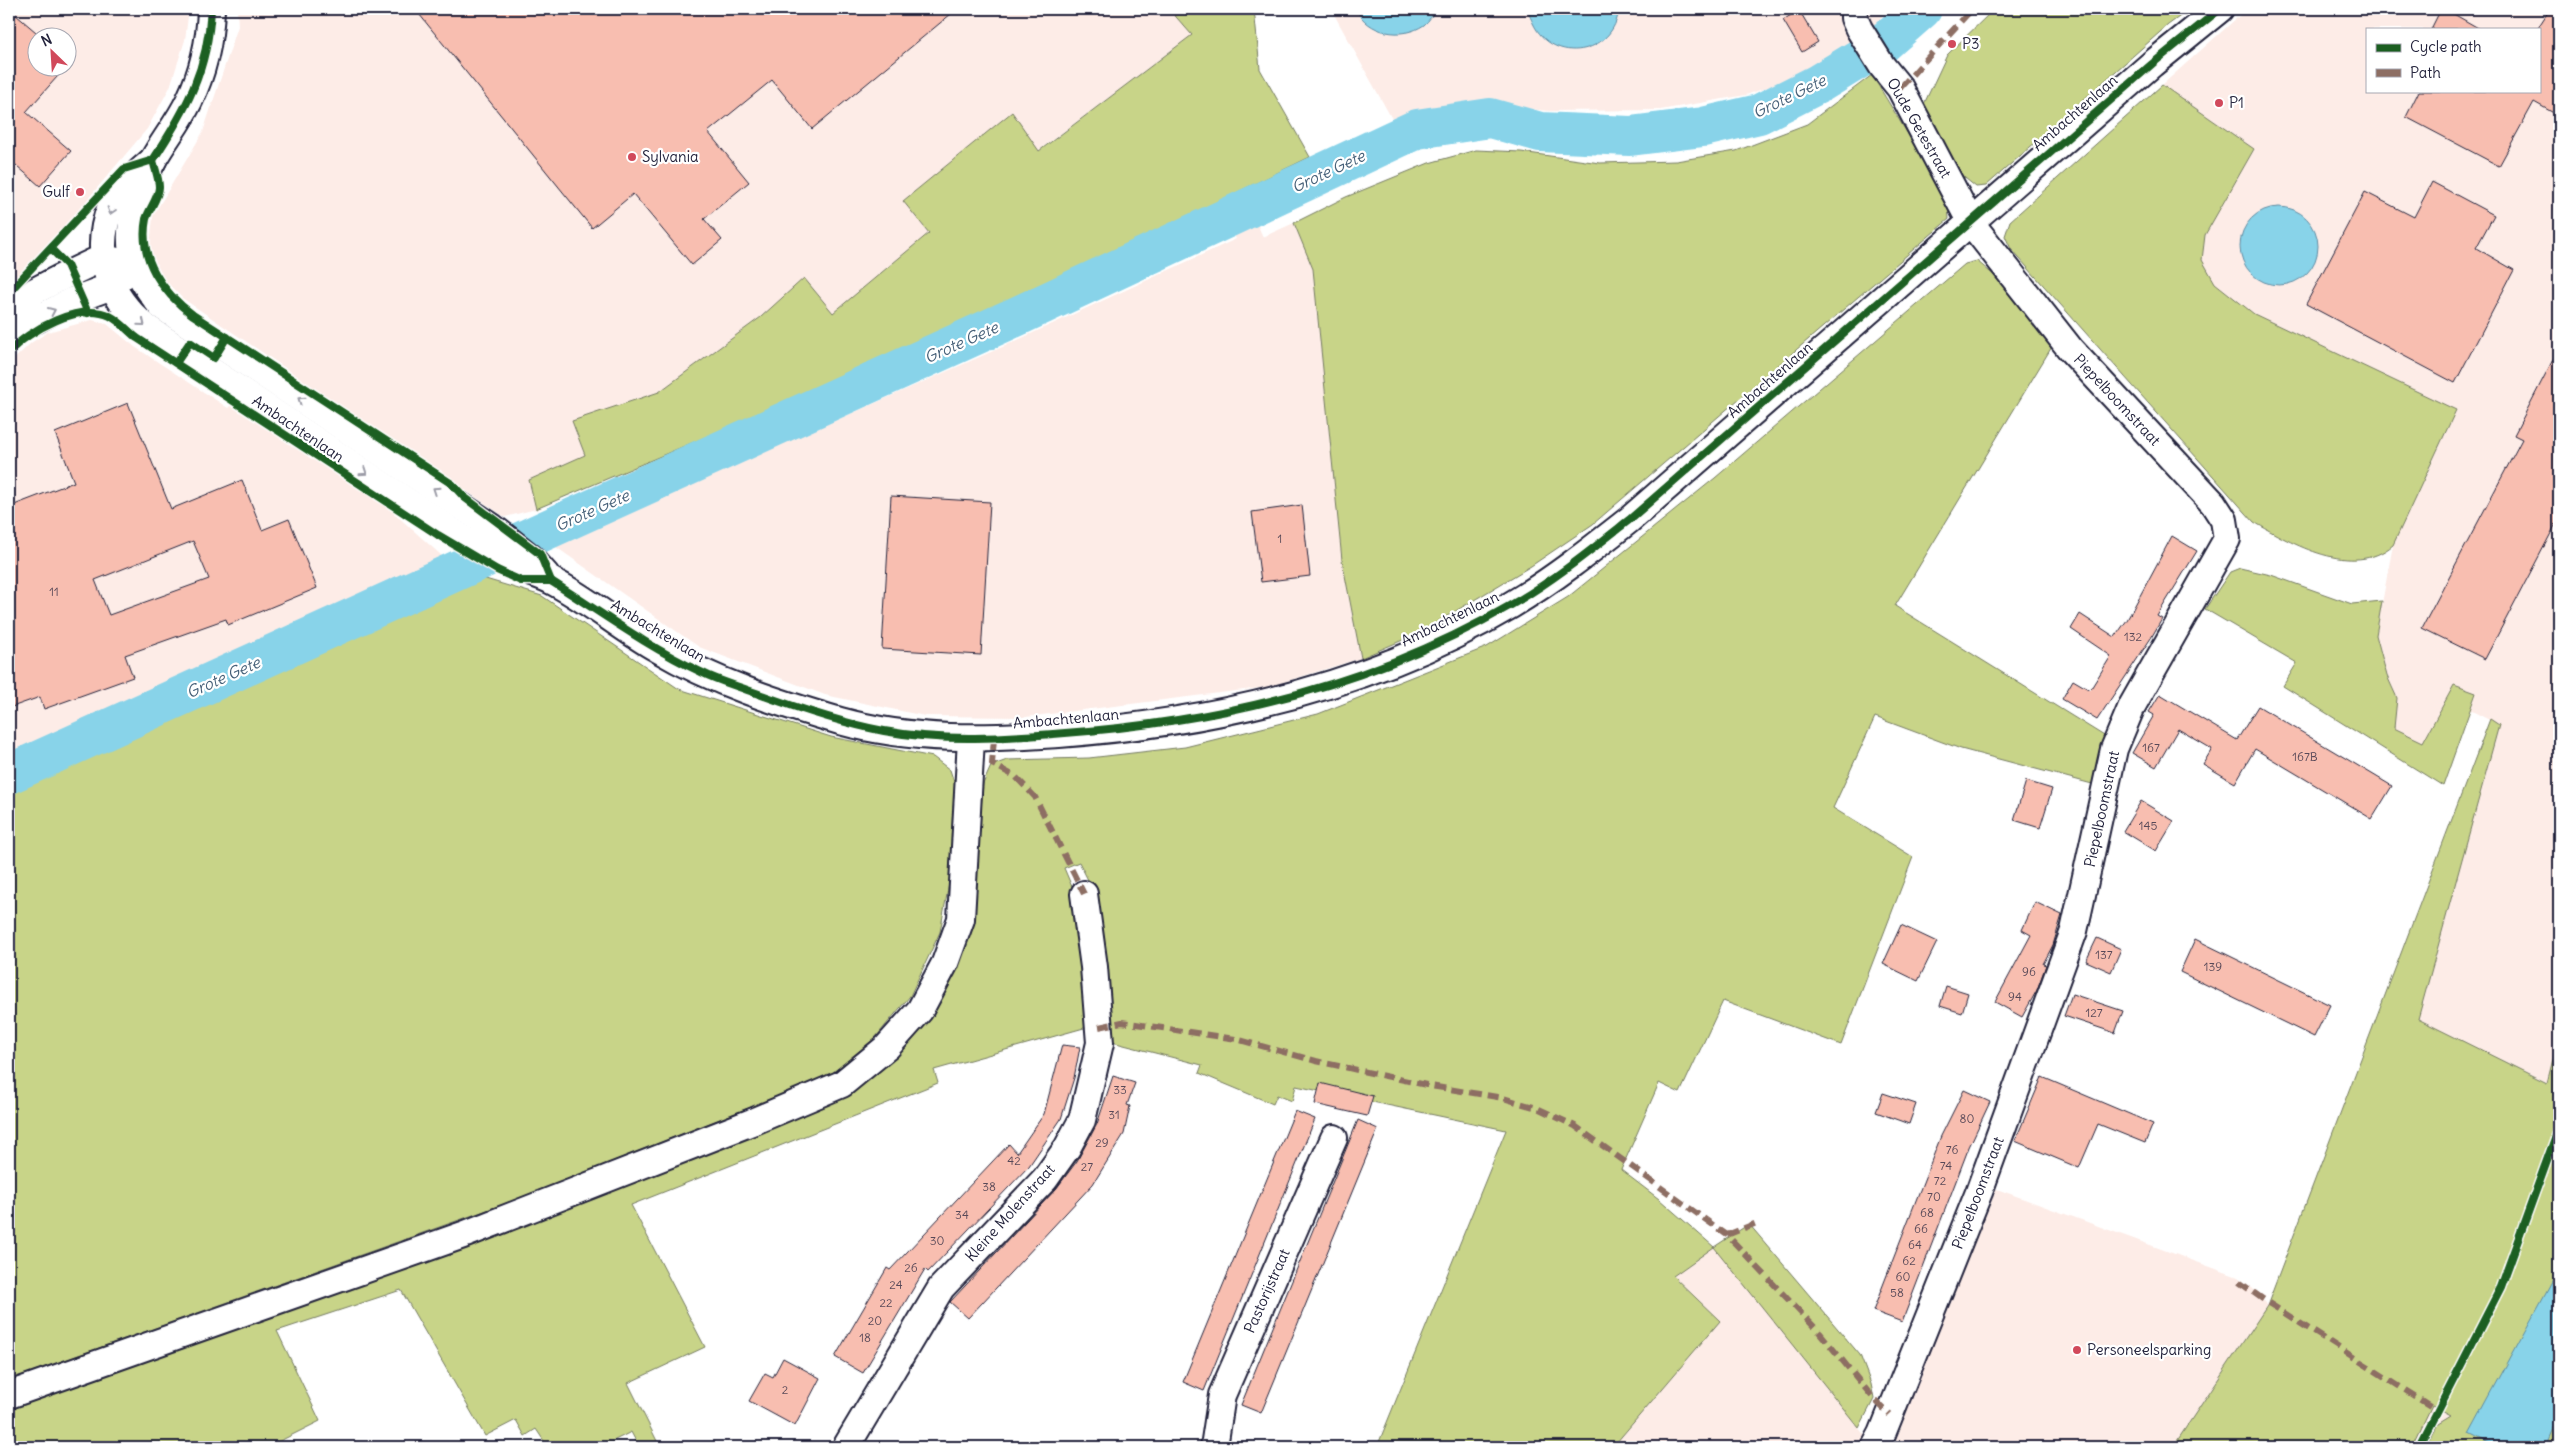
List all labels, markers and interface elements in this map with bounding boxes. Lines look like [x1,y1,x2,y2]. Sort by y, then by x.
north arrow [28,28,78,78]
legend [2366,28,2540,92]
text: N [38,30,55,50]
place label: P3 [1962,34,1980,53]
text: Cycle path [2410,37,2482,56]
marker: P3 [1946,38,1958,50]
text: Path [2410,63,2441,82]
water label: Grote Gete [1749,69,1830,122]
street label: Ambachtenlaan [2028,70,2121,155]
street label: Oude Getestraat [1883,74,1956,181]
place label: P1 [2229,93,2244,112]
marker: P1 [2213,97,2225,109]
water label: Grote Gete [1288,145,1369,197]
place label: Sylvania [642,147,699,166]
marker: Sylvania [626,151,638,163]
place label: Gulf [42,182,71,201]
marker: Gulf [74,186,86,198]
one-way arrow [107,206,117,214]
one-way arrow [47,306,56,317]
water label: Grote Gete [921,316,1002,367]
one-way arrow [136,318,145,326]
street label: Ambachtenlaan [1723,337,1816,422]
street label: Piepelboomstraat [2070,350,2165,450]
street label: Ambachtenlaan [249,391,348,466]
one-way arrow [297,397,307,406]
one-way arrow [358,466,367,476]
water label: Grote Gete [552,484,633,535]
one-way arrow [433,487,442,496]
house number: 1 [1278,531,1282,546]
house number: 11 [49,584,59,599]
street label: Ambachtenlaan [1398,587,1502,650]
street label: Ambachtenlaan [608,595,709,666]
house number: 132 [2124,629,2143,644]
water label: Grote Gete [183,651,264,702]
street label: Ambachtenlaan [1012,704,1120,733]
house number: 167 [2142,740,2160,755]
street label: Piepelboomstraat [2080,749,2123,869]
house number: 167B [2292,749,2318,764]
house number: 145 [2139,818,2157,833]
house number: 137 [2095,947,2113,962]
house number: 139 [2204,959,2222,974]
house number: 96 [2022,964,2036,979]
house number: 94 [2008,989,2022,1004]
house number: 127 [2085,1005,2103,1020]
house number: 33 [1113,1082,1127,1097]
house number: 31 [1108,1107,1120,1122]
house number: 80 [1960,1111,1975,1126]
street label: Piepelboomstraat [1947,1134,2008,1252]
house number: 29 [1095,1135,1109,1150]
house number: 76 [1946,1142,1958,1157]
house number: 42 [1007,1153,1021,1168]
house number: 74 [1940,1158,1952,1173]
house number: 27 [1081,1159,1093,1174]
street label: Kleine Molenstraat [961,1160,1059,1265]
house number: 72 [1934,1173,1947,1188]
house number: 38 [982,1179,996,1194]
house number: 70 [1927,1189,1941,1204]
house number: 68 [1920,1205,1934,1220]
house number: 34 [955,1207,969,1222]
house number: 66 [1914,1221,1928,1236]
house number: 30 [930,1233,944,1248]
house number: 64 [1908,1237,1922,1252]
street label: Pastorijstraat [1239,1246,1294,1336]
house number: 62 [1902,1253,1916,1268]
house number: 26 [904,1260,918,1275]
house number: 60 [1896,1269,1911,1284]
house number: 24 [889,1277,903,1292]
house number: 58 [1890,1285,1904,1300]
house number: 22 [879,1295,893,1310]
house number: 20 [868,1313,882,1328]
house number: 18 [859,1330,871,1345]
place label: Personeelsparking [2087,1340,2211,1359]
marker: Personeelsparking [2071,1344,2083,1356]
house number: 2 [782,1382,789,1397]

